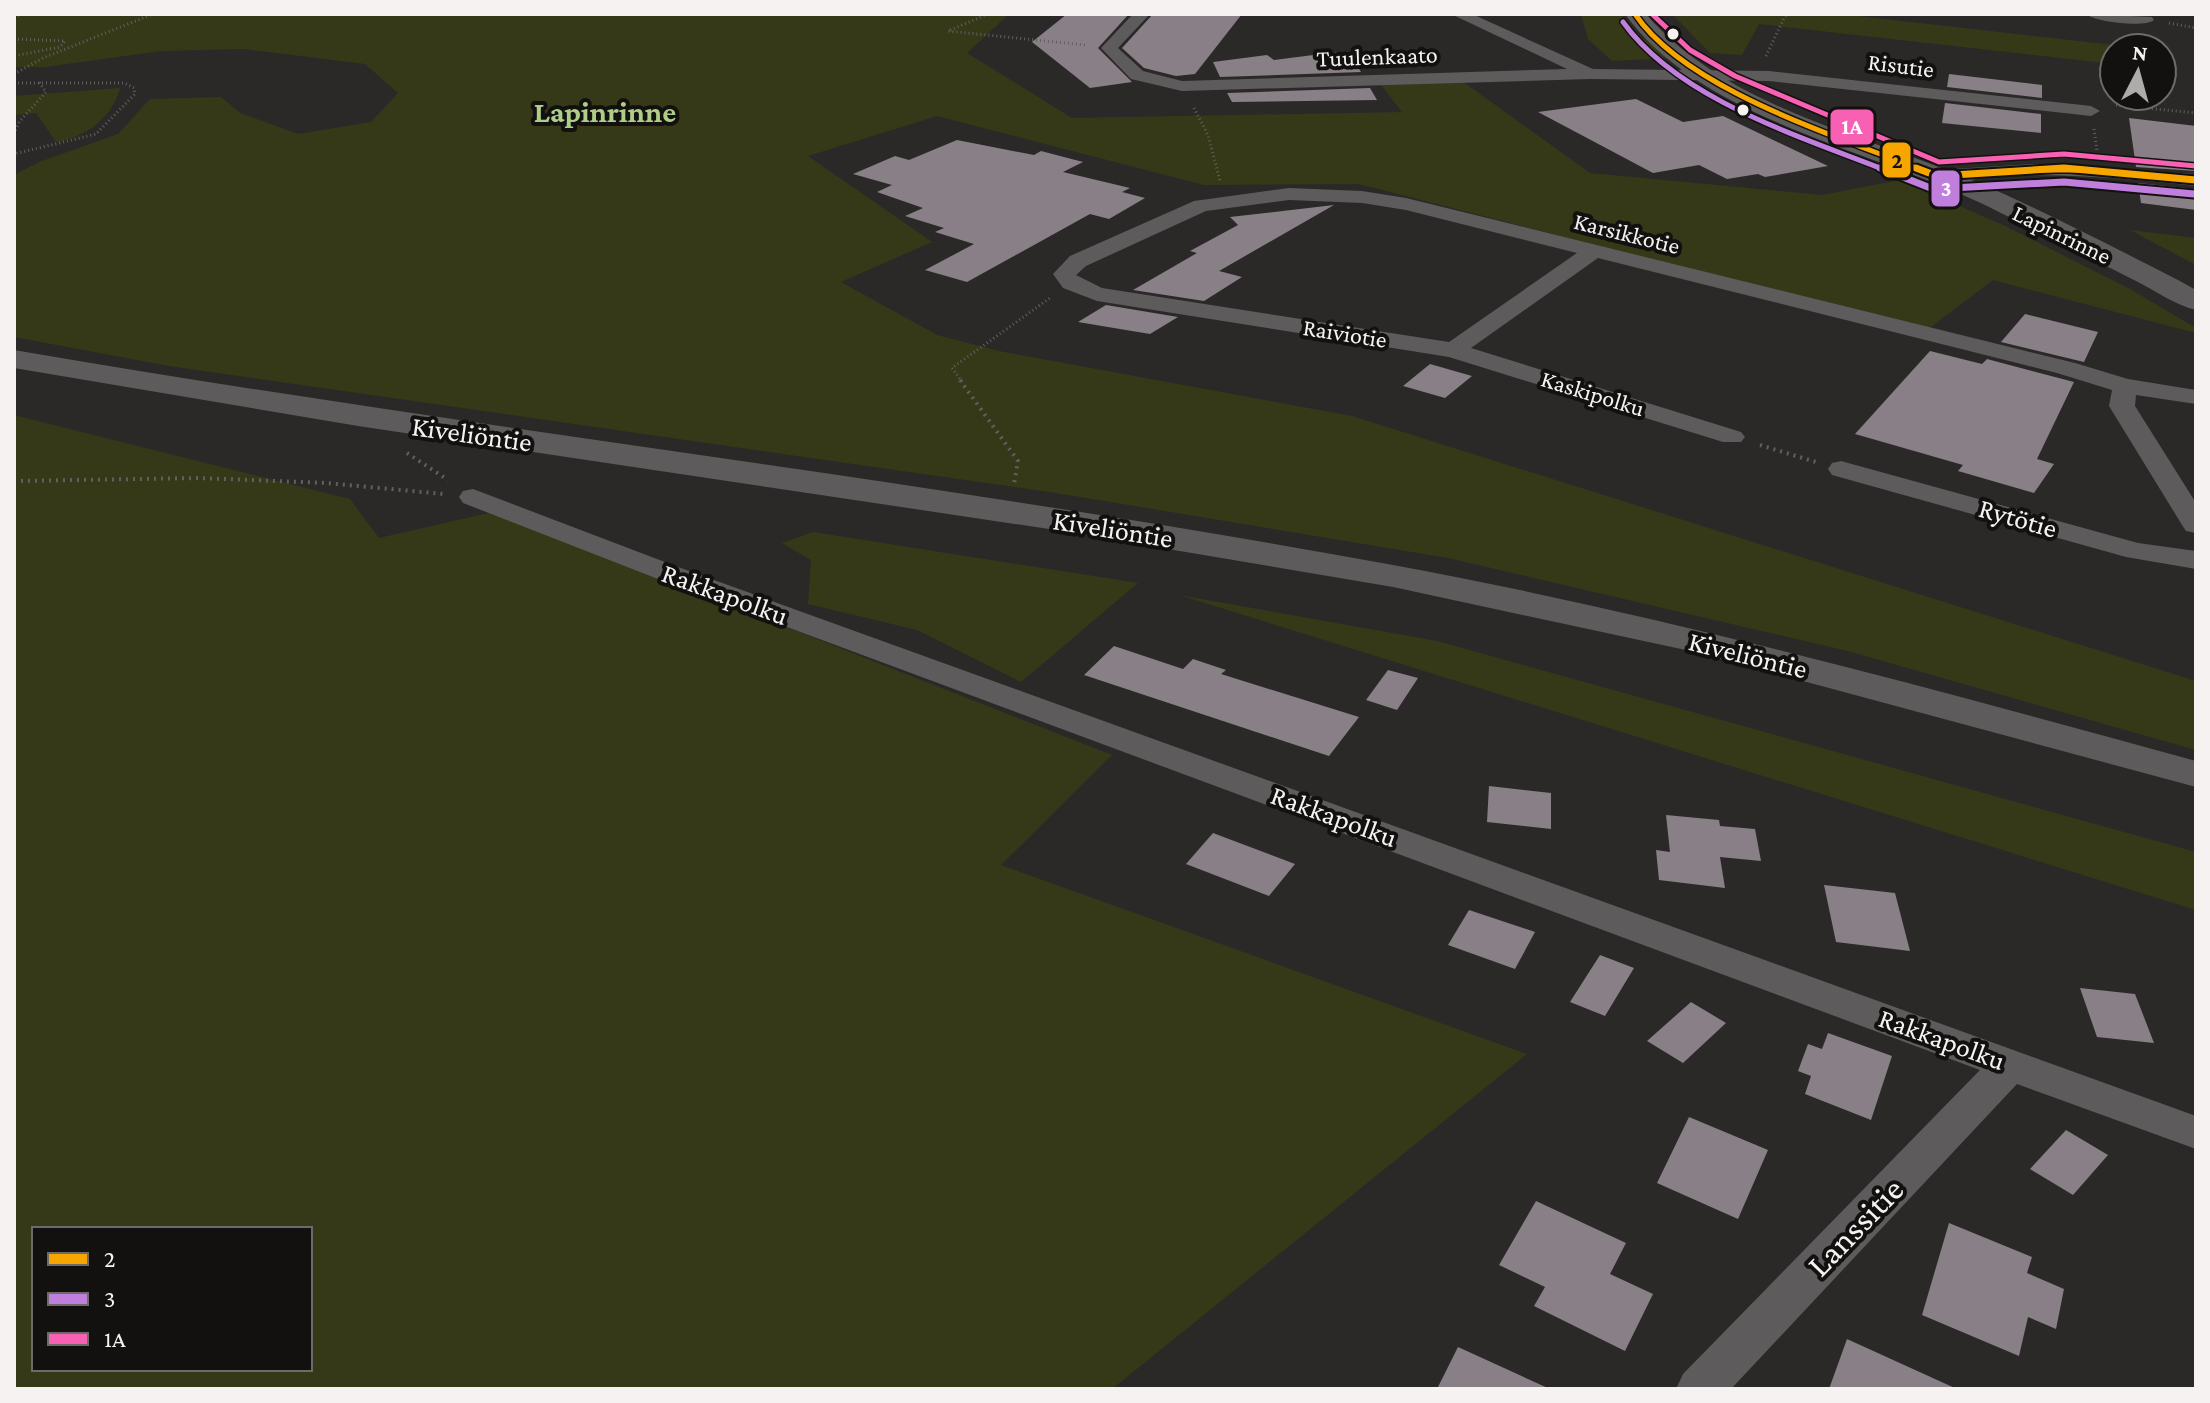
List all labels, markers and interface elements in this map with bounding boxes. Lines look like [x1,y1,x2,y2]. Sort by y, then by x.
unlabelled marker [1665,26,1681,42]
north arrow [2098,32,2178,112]
text: N [2131,39,2149,66]
street label: Tuulenkaato [1316,40,1438,72]
street label: Risutie [1866,48,1936,82]
district label: Lapinrinne [534,95,676,128]
unlabelled marker [1735,102,1751,118]
line badge: 1A [1829,108,1875,146]
text: 1A [1841,114,1864,139]
line badge: 2 [1881,141,1912,179]
text: 2 [1891,148,1903,173]
line badge: 3 [1930,169,1961,208]
text: 3 [1941,176,1951,201]
street label: Lapinrinne [2008,199,2116,269]
street label: Karsikkotie [1571,207,1683,259]
street label: Raiviotie [1301,313,1389,353]
street label: Kaskipolku [1538,364,1648,422]
street label: Kiveliöntie [410,410,534,458]
street label: Rytötie [1975,492,2061,544]
street label: Kiveliöntie [1051,504,1175,554]
street label: Rakkapolku [658,557,792,631]
street label: Kiveliöntie [1686,625,1810,685]
street label: Rakkapolku [1267,779,1401,853]
street label: Rakkapolku [1875,1002,2009,1076]
street label: Lanssitie [1799,1170,1911,1284]
legend [32,1227,312,1371]
text: 2 [104,1245,115,1272]
text: 3 [104,1285,115,1312]
text: 1A [104,1325,126,1352]

